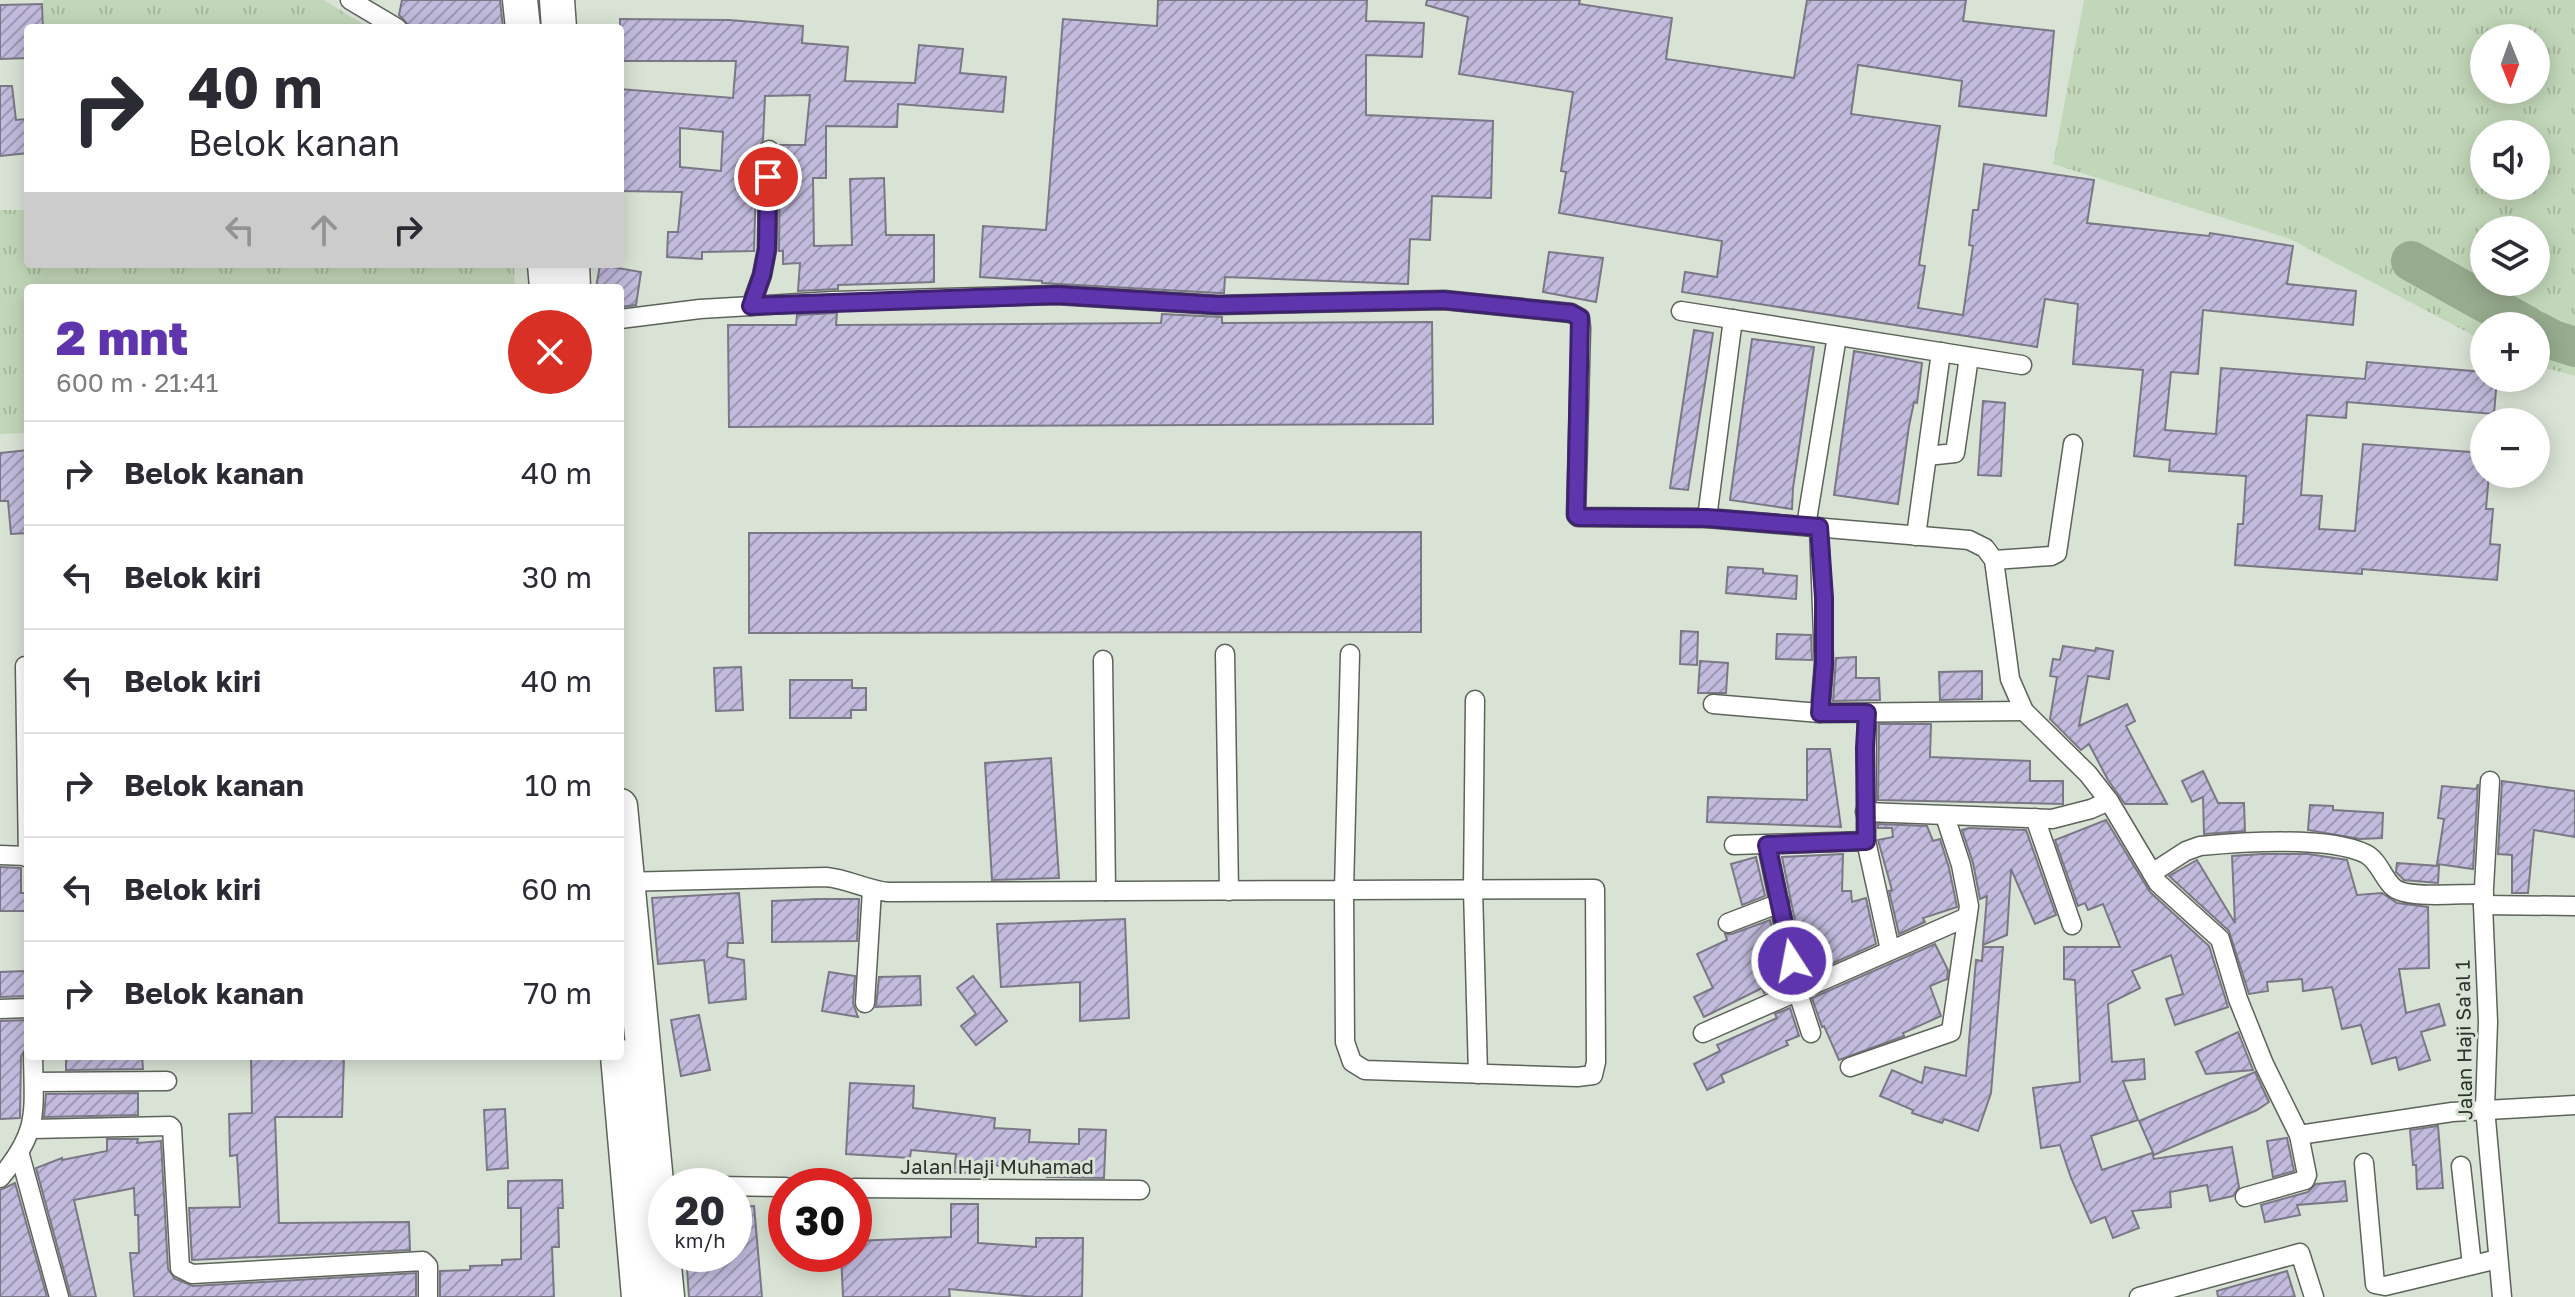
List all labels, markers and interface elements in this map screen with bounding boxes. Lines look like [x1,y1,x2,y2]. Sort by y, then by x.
north arrow [2470,24,2550,104]
map controls [2470,24,2550,488]
text: 40 m [188,53,322,120]
icon: right [56,56,160,160]
button: sound [2470,120,2550,200]
text: Belok kanan [188,121,400,164]
pin [734,143,802,211]
icon: arrive [746,155,790,199]
icon: left [218,208,262,252]
icon: ahead [302,208,346,252]
icon: right [386,208,430,252]
button: layers [2470,216,2550,296]
text: 2 mnt [56,308,188,366]
button: close [508,310,592,394]
button: + [2470,312,2550,392]
text: 600 m · 21:41 [56,367,218,398]
button: − [2470,408,2550,488]
icon: right [56,451,100,495]
text: Belok kanan [124,455,304,491]
text: 40 m [521,455,592,491]
icon: left [56,555,100,599]
text: Belok kiri [124,559,261,595]
text: 30 m [522,559,592,595]
icon: left [56,659,100,703]
text: Belok kiri [124,663,261,699]
text: 40 m [521,663,592,699]
icon: right [56,763,100,807]
text: Belok kanan [124,767,304,803]
text: 10 m [525,767,592,803]
icon: left [56,867,100,911]
text: Belok kiri [124,871,261,907]
text: 60 m [521,871,592,907]
position arrow [1750,919,1834,1003]
street label: Jalan Haji Sa'al 1 [2450,959,2476,1120]
icon: right [56,971,100,1015]
text: Belok kanan [124,975,304,1011]
text: 70 m [523,975,592,1011]
street label: Jalan Haji Muhamad [900,1154,1094,1178]
speed limit sign: 30 [768,1168,872,1272]
text: 20 [675,1186,725,1234]
text: km/h [675,1228,725,1252]

